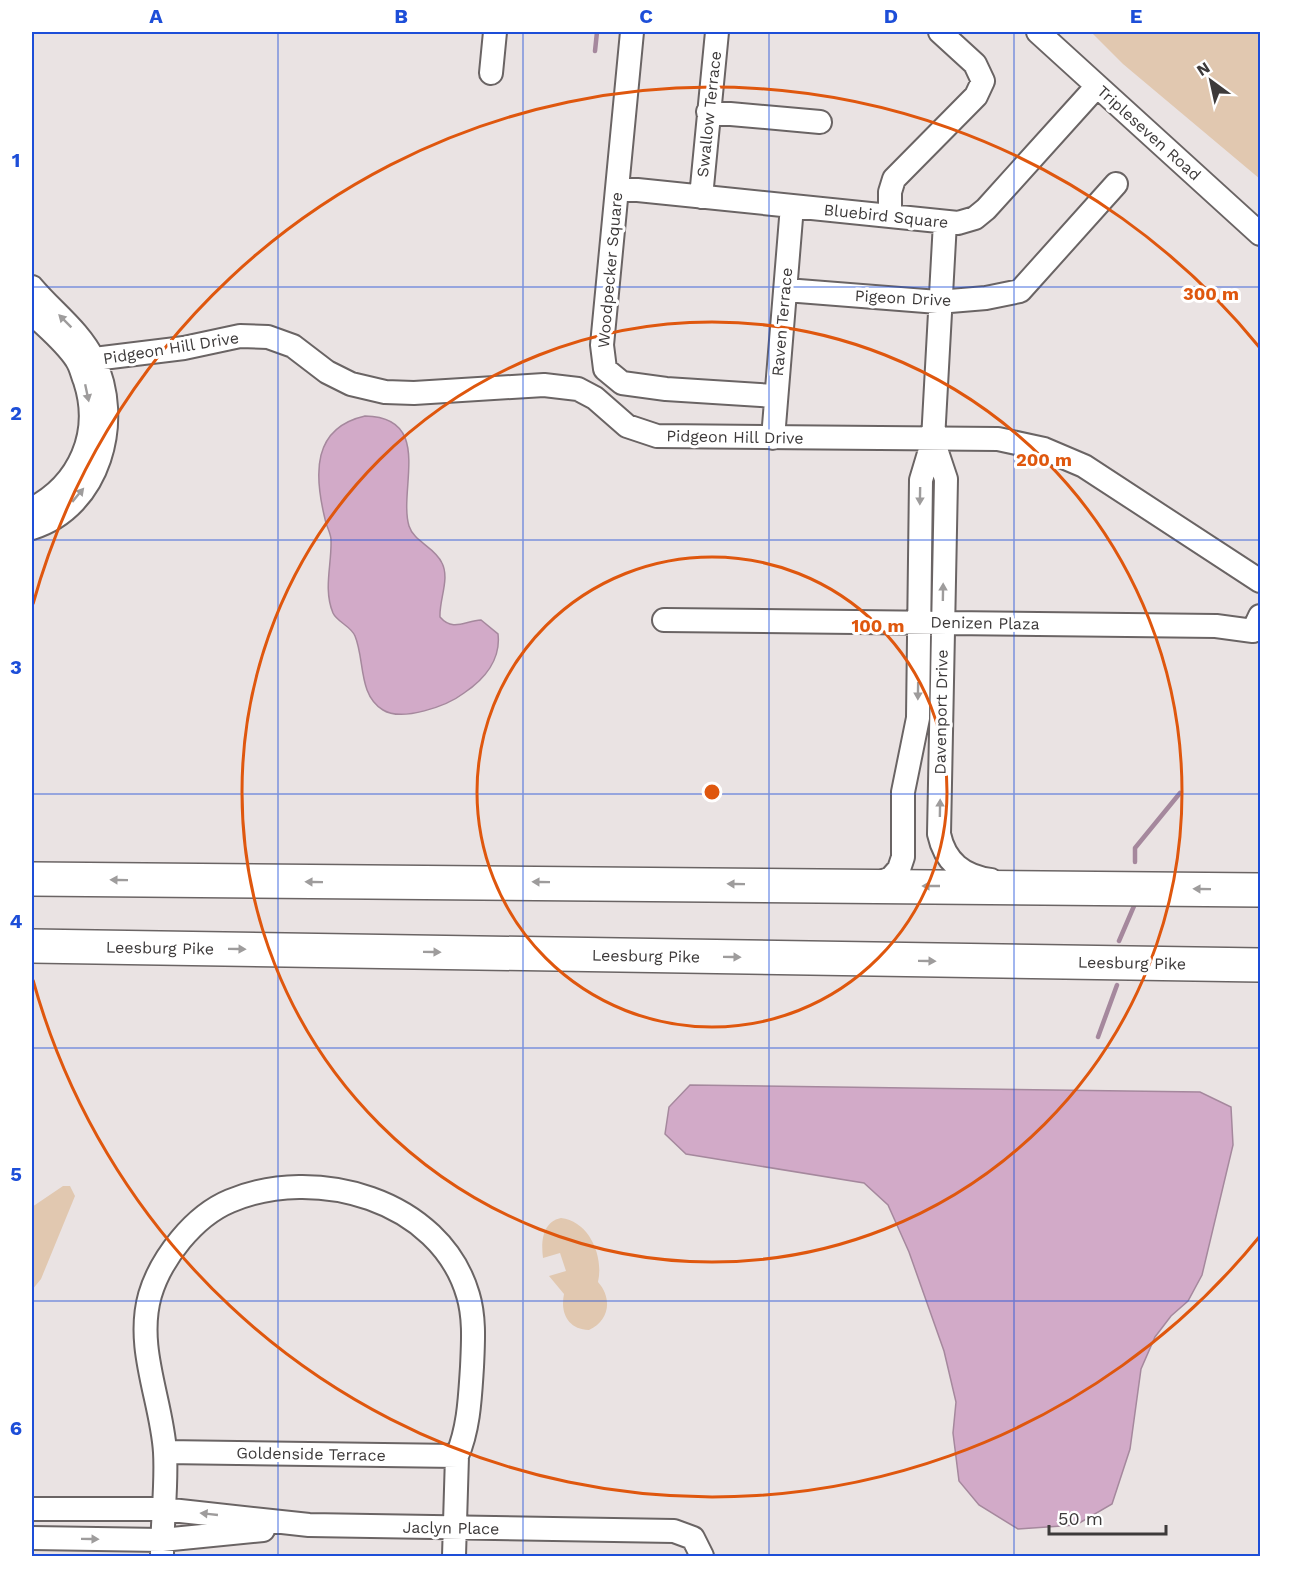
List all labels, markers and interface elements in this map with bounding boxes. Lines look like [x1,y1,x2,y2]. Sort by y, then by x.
text: A [149,4,163,28]
text: B [394,4,408,28]
text: C [639,4,653,28]
text: D [884,4,898,28]
text: E [1130,4,1142,28]
street label: Swallow Terrace [693,50,725,178]
north arrow [1181,51,1241,111]
text: N [1193,58,1213,80]
street label: Tripleseven Road [1093,81,1205,185]
text: 1 [12,148,20,172]
street label: Woodpecker Square [594,191,626,349]
street label: Bluebird Square [823,200,949,232]
street label: Raven Terrace [768,267,796,377]
text: 300 m [1183,283,1239,304]
street label: Pigeon Drive [854,286,952,310]
one-way arrow [59,314,73,328]
street label: Pidgeon Hill Drive [102,328,240,368]
one-way arrow [83,384,93,402]
text: 2 [10,401,22,425]
street label: Pidgeon Hill Drive [666,426,804,448]
text: 200 m [1016,449,1072,470]
one-way arrow [72,487,84,502]
one-way arrow [916,487,925,506]
one-way arrow [939,582,948,601]
street label: Denizen Plaza [930,613,1040,633]
text: 100 m [851,615,905,636]
street label: Davenport Drive [930,649,952,775]
text: 3 [10,655,22,679]
one-way arrow [913,682,923,701]
centre of rings [702,782,722,802]
one-way arrow [935,798,944,817]
one-way arrow [109,875,128,884]
one-way arrow [304,877,323,887]
one-way arrow [531,877,550,887]
one-way arrow [726,879,745,889]
one-way arrow [921,881,940,891]
one-way arrow [1193,884,1212,894]
text: 4 [10,909,23,933]
street label: Leesburg Pike [106,938,214,958]
one-way arrow [227,944,246,954]
street label: Leesburg Pike [592,946,700,966]
one-way arrow [422,948,441,957]
one-way arrow [722,953,741,962]
street label: Leesburg Pike [1078,953,1186,973]
one-way arrow [917,956,936,966]
text: 5 [10,1162,22,1186]
text: 6 [10,1416,22,1440]
street label: Goldenside Terrace [236,1443,386,1465]
scale bar [1049,1498,1166,1536]
text: 50 m [1058,1508,1103,1529]
one-way arrow [200,1509,219,1519]
street label: Jaclyn Place [402,1518,500,1538]
one-way arrow [80,1534,99,1544]

